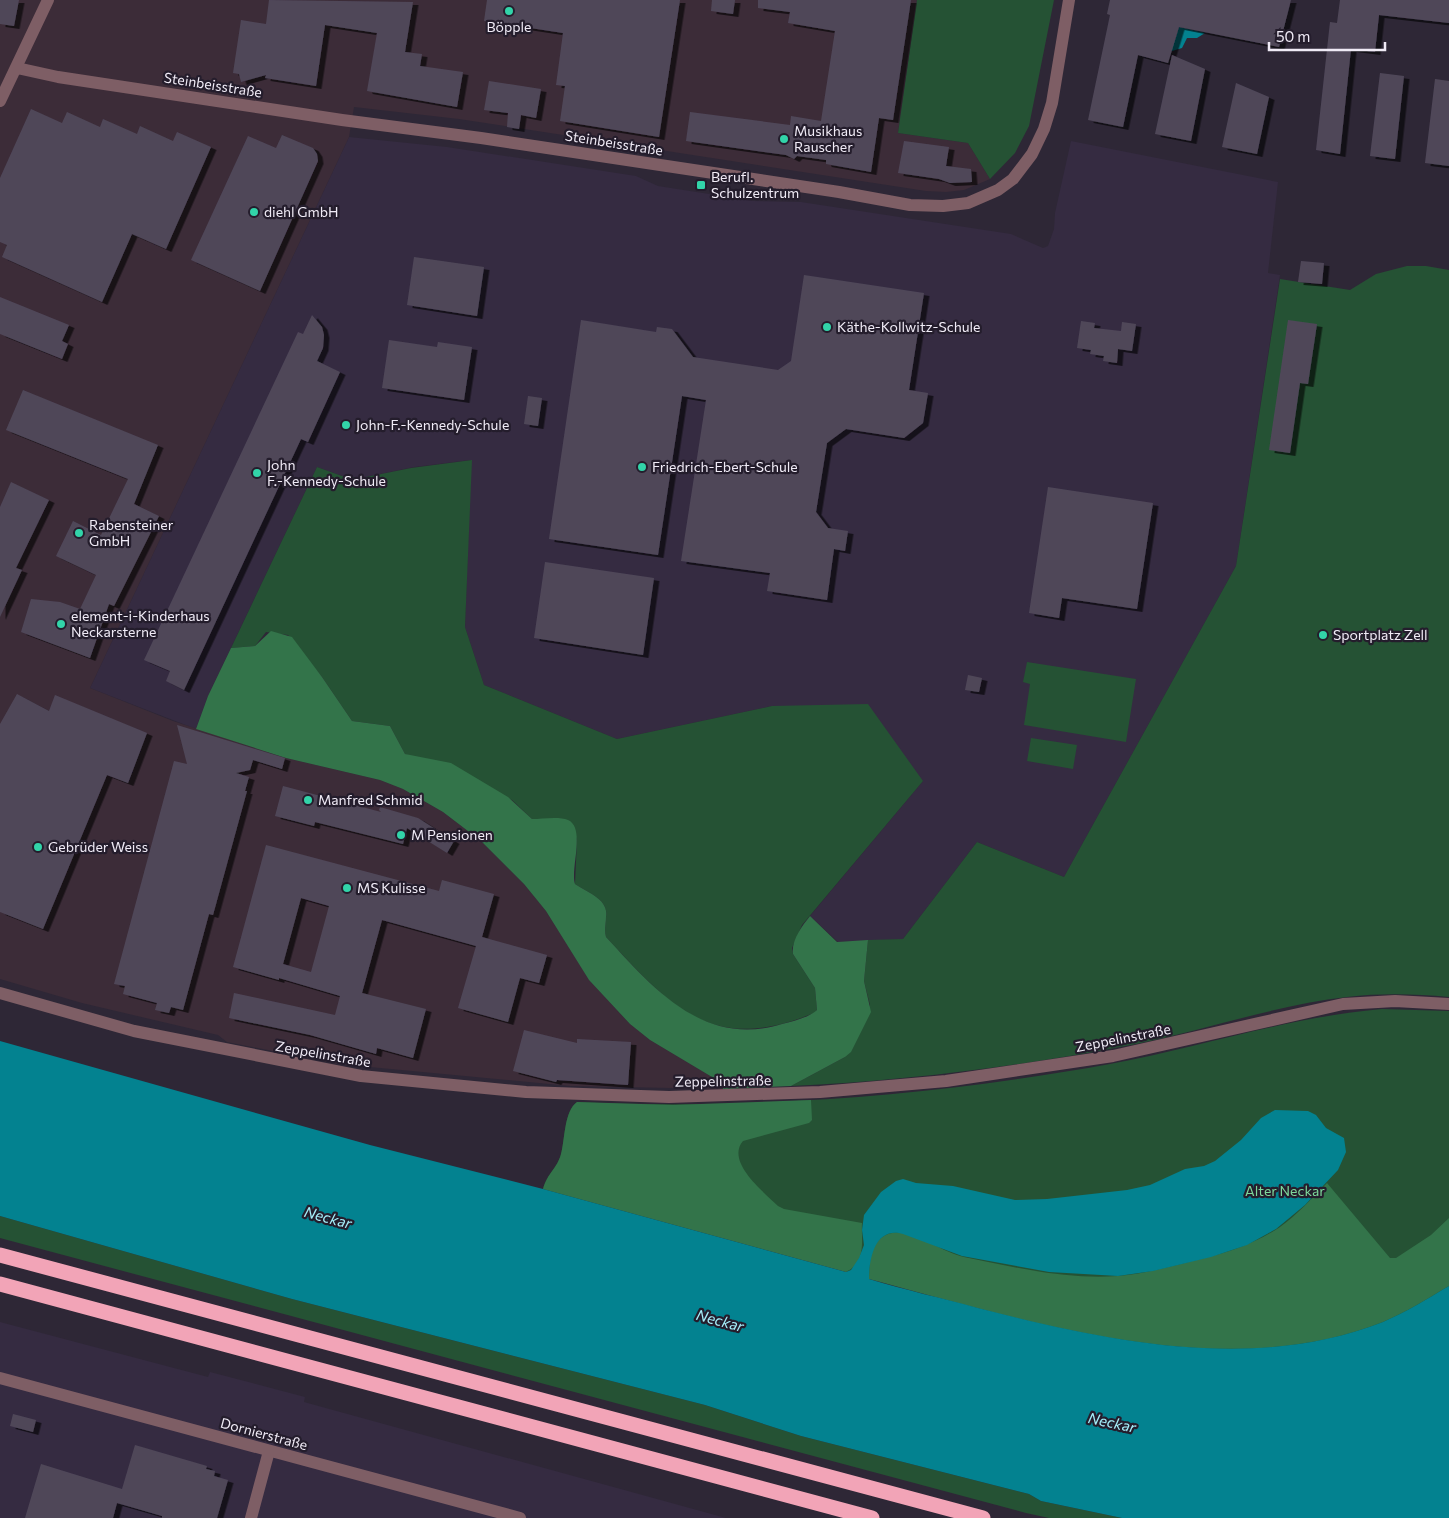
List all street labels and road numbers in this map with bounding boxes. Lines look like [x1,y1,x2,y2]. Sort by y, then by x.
street label: Steinbeisstraße [163,68,263,101]
street label: Steinbeisstraße [564,126,664,159]
street label: Zeppelinstraße [1074,1020,1172,1055]
street label: Zeppelinstraße [274,1037,372,1070]
street label: Zeppelinstraße [675,1071,771,1090]
street label: Dornierstraße [219,1414,309,1453]

